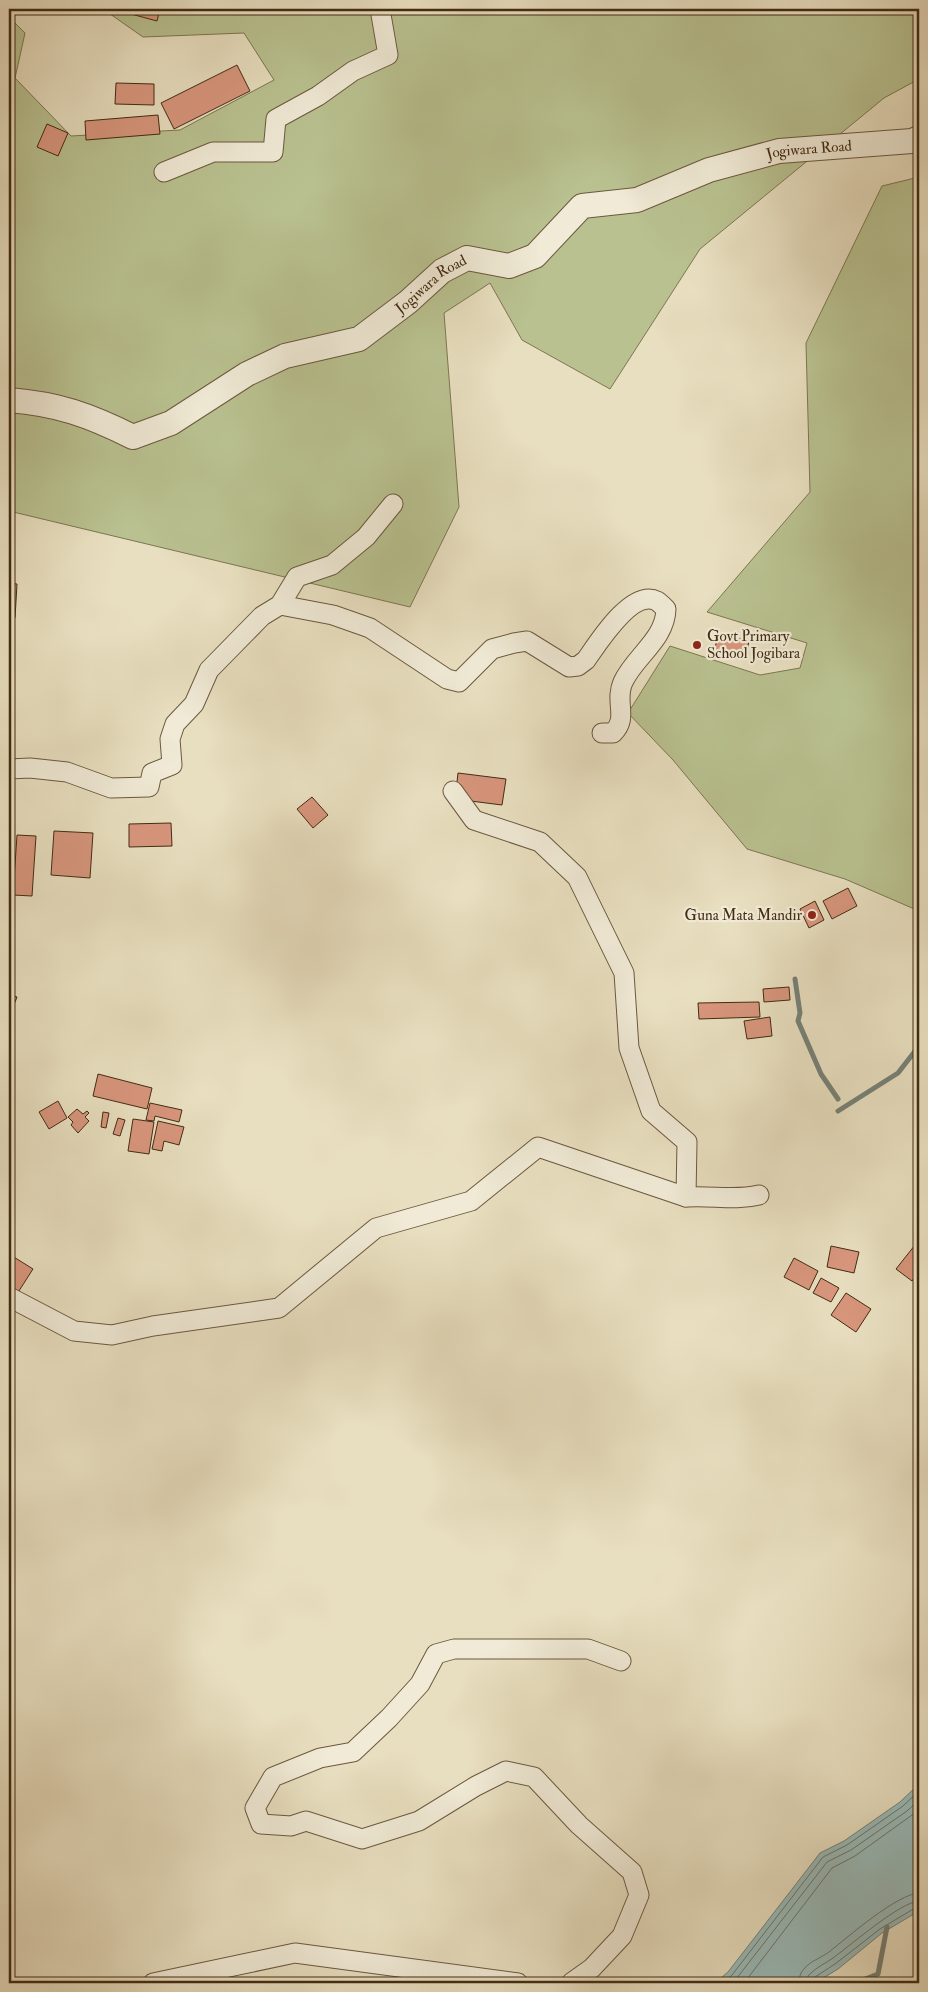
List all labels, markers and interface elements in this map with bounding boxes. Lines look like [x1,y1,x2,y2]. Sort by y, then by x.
street label: Jogiwara Road [763,136,853,165]
street label: Jogiwara Road [391,250,470,319]
place label: Govt Primary School Jogibara [707,627,801,664]
marker: Govt Primary School Jogibara [691,639,703,651]
place label: Guna Mata Mandir [685,906,802,925]
marker: Guna Mata Mandir [806,909,818,921]

